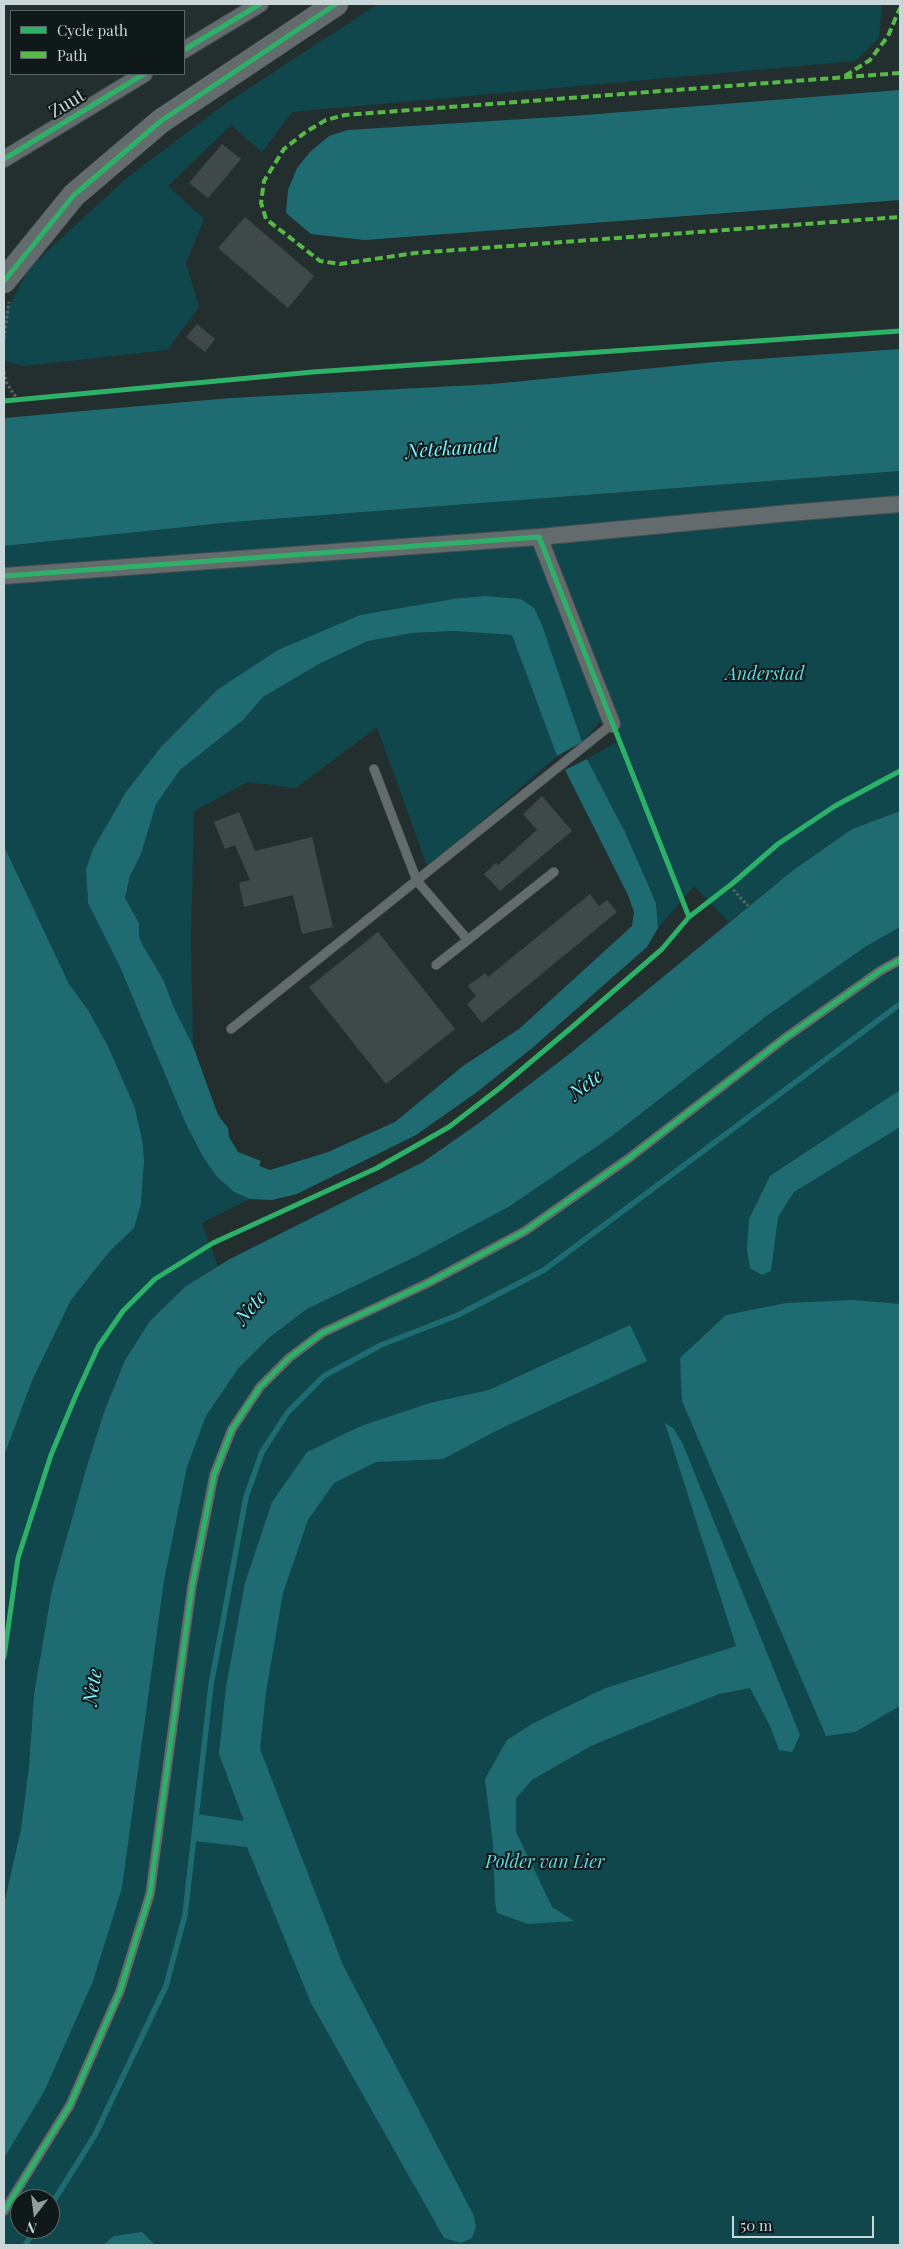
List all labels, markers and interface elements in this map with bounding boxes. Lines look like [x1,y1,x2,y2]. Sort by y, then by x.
legend [10,10,185,75]
text: Cycle path [57,20,128,40]
text: Path [57,45,87,65]
street label: Zuut [45,85,89,123]
water label: Netekanaal [405,434,499,464]
park label: Anderstad [726,663,804,685]
water label: Nete [565,1065,607,1105]
water label: Nete [231,1287,271,1329]
water label: Nete [79,1667,107,1707]
park label: Polder van Lier [485,1851,605,1873]
north arrow [10,2189,60,2239]
scale bar [734,2206,876,2238]
text: 50 m [740,2215,772,2235]
text: N [24,2218,39,2238]

